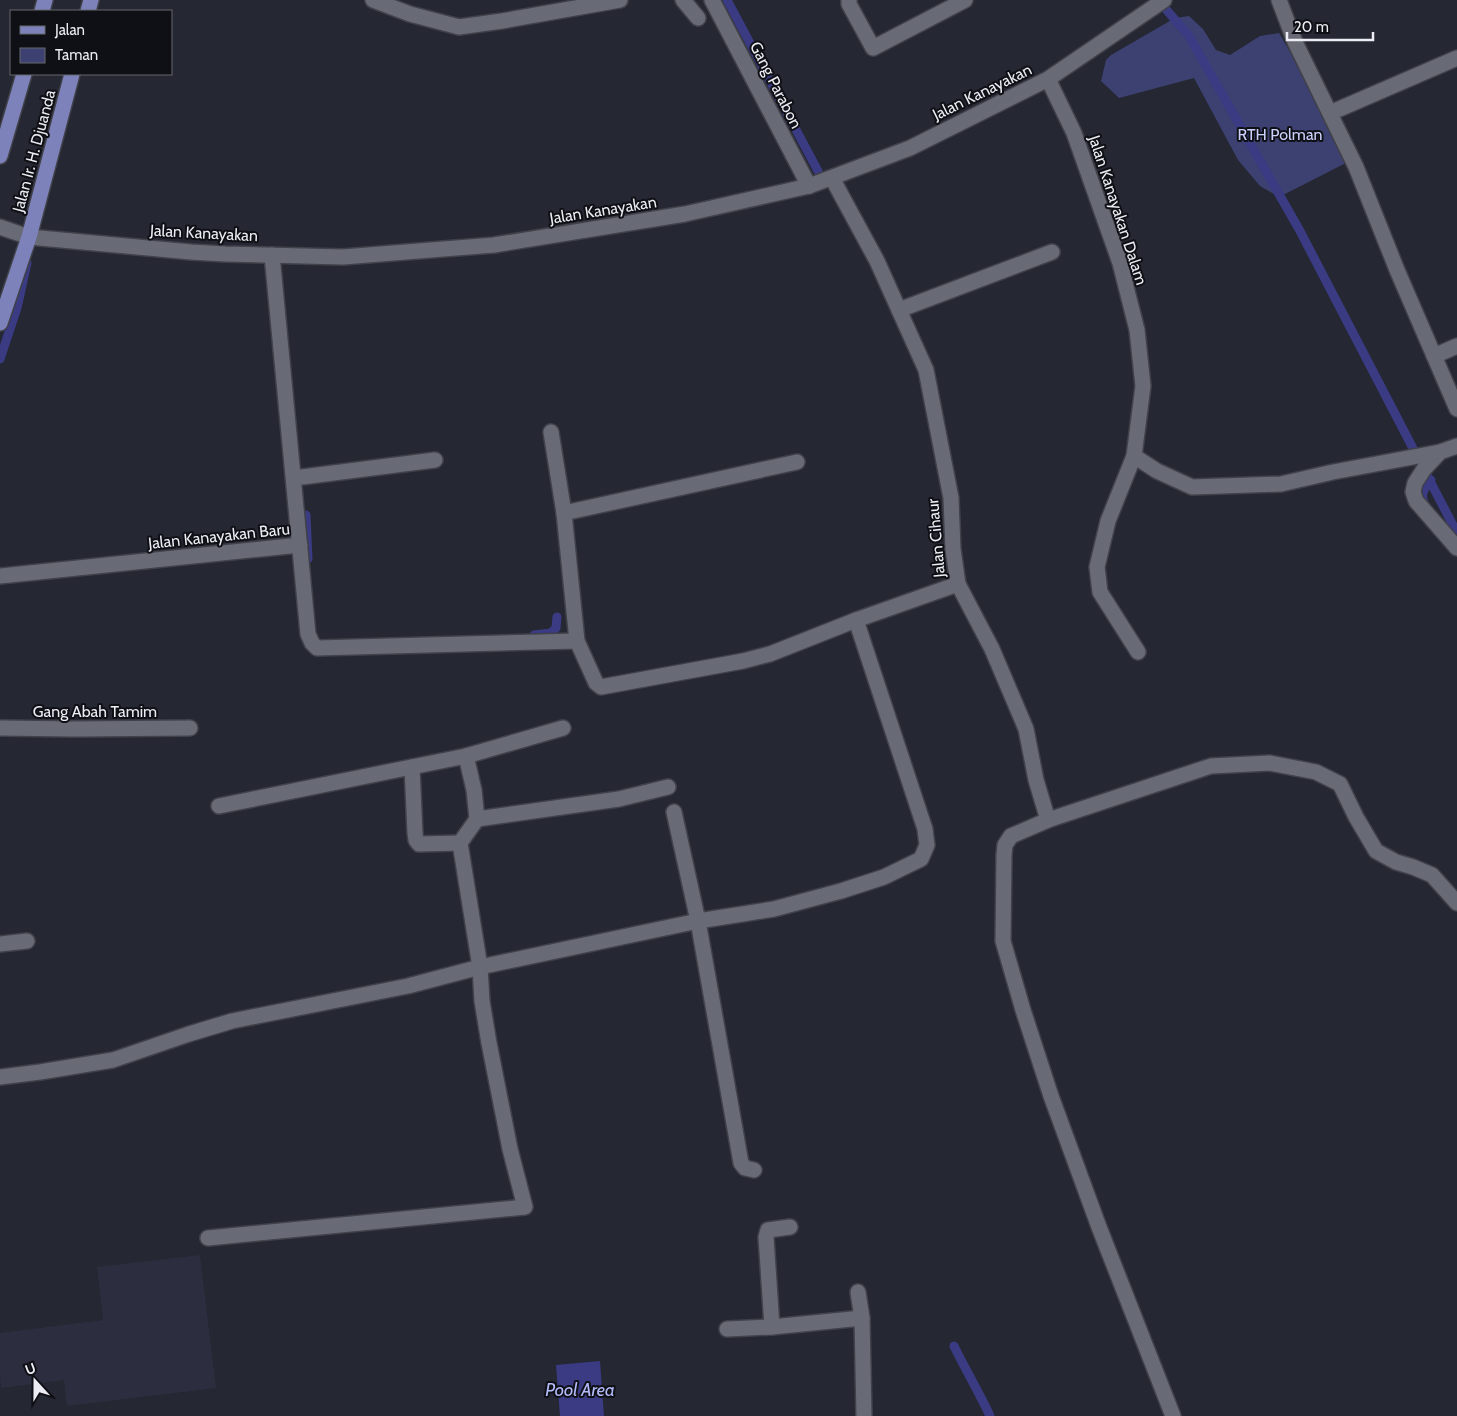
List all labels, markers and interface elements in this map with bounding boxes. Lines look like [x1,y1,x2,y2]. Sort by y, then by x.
legend [10,10,172,75]
scale bar [1287,10,1373,42]
text: 20 m [1294,18,1329,36]
text: Jalan [54,21,85,39]
street label: Gang Parabon [746,38,806,132]
text: Taman [55,46,98,64]
street label: Jalan Kanayakan [928,60,1035,125]
street label: Jalan Ir. H. Djuanda [8,87,60,215]
park label: RTH Polman [1237,125,1323,144]
street label: Jalan Kanayakan Dalam [1085,132,1151,287]
street label: Jalan Kanayakan [547,192,658,228]
street label: Jalan Kanayakan [149,221,258,245]
street label: Jalan Cihaur [923,497,949,579]
street label: Jalan Kanayakan Baru [146,519,291,553]
street label: Gang Abah Tamim [33,702,157,721]
north arrow [10,1356,60,1406]
text: U [22,1359,38,1379]
water label: Pool Area [545,1379,615,1401]

